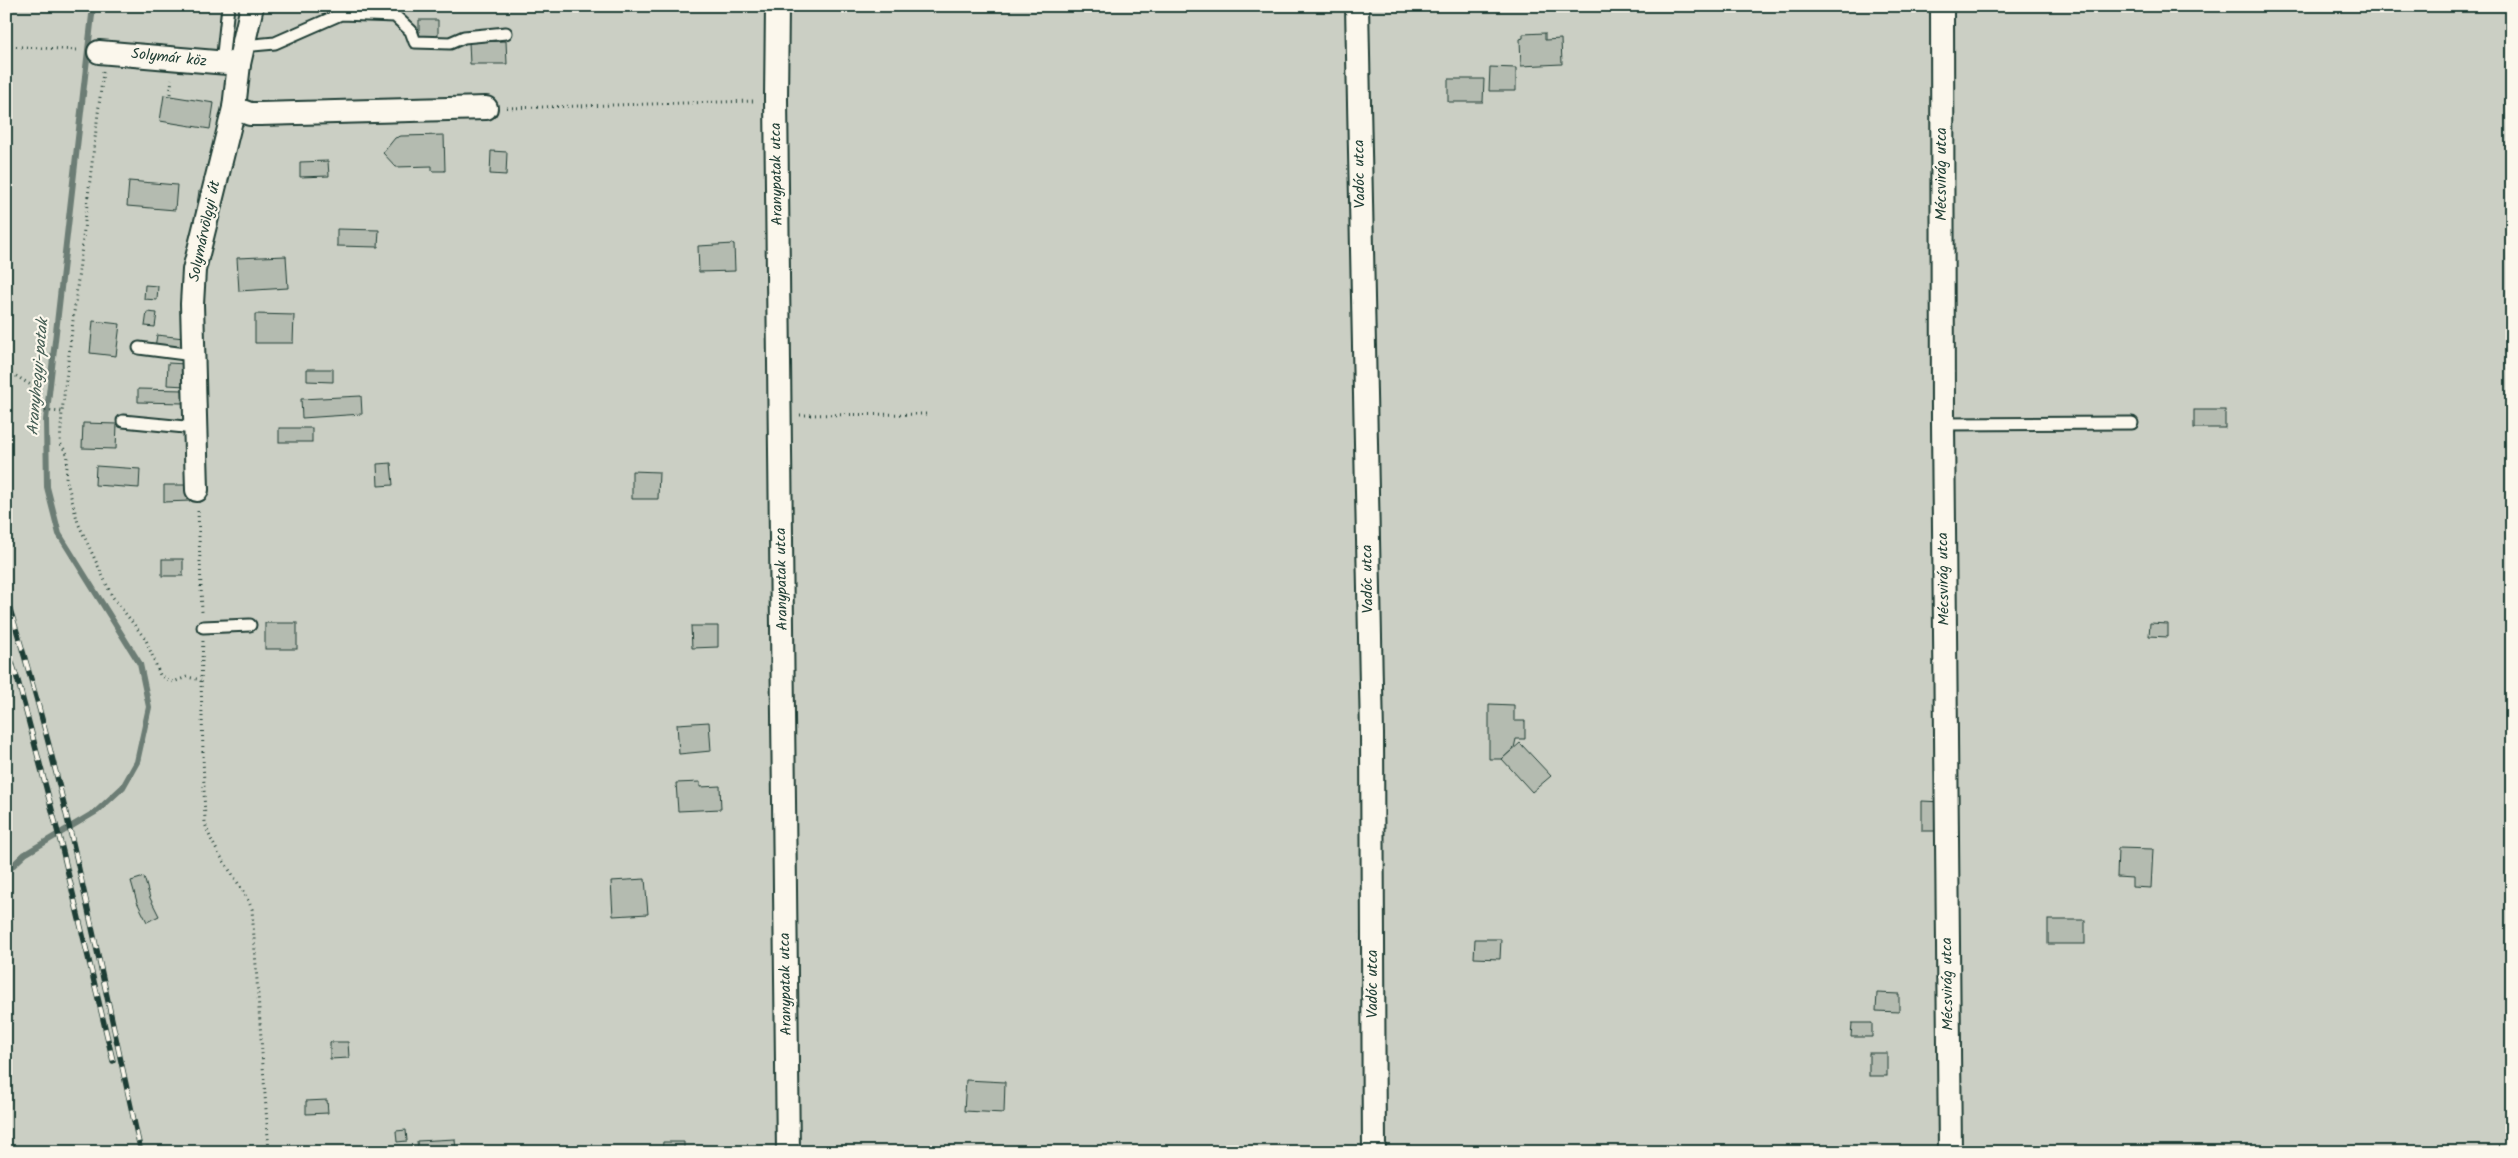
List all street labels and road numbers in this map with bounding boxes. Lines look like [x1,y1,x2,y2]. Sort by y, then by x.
street label: Solymár köz [130,42,208,74]
street label: Aranypatak utca [764,122,790,226]
street label: Mécsvirág utca [1930,127,1954,221]
street label: Vadóc utca [1347,139,1373,209]
street label: Solymárvölgyi út [183,178,227,284]
street label: Aranypatak utca [769,527,795,631]
street label: Mécsvirág utca [1931,532,1957,626]
street label: Vadóc utca [1355,544,1381,614]
street label: Aranypatak utca [773,932,799,1036]
street label: Mécsvirág utca [1935,937,1961,1031]
street label: Vadóc utca [1361,950,1385,1018]

